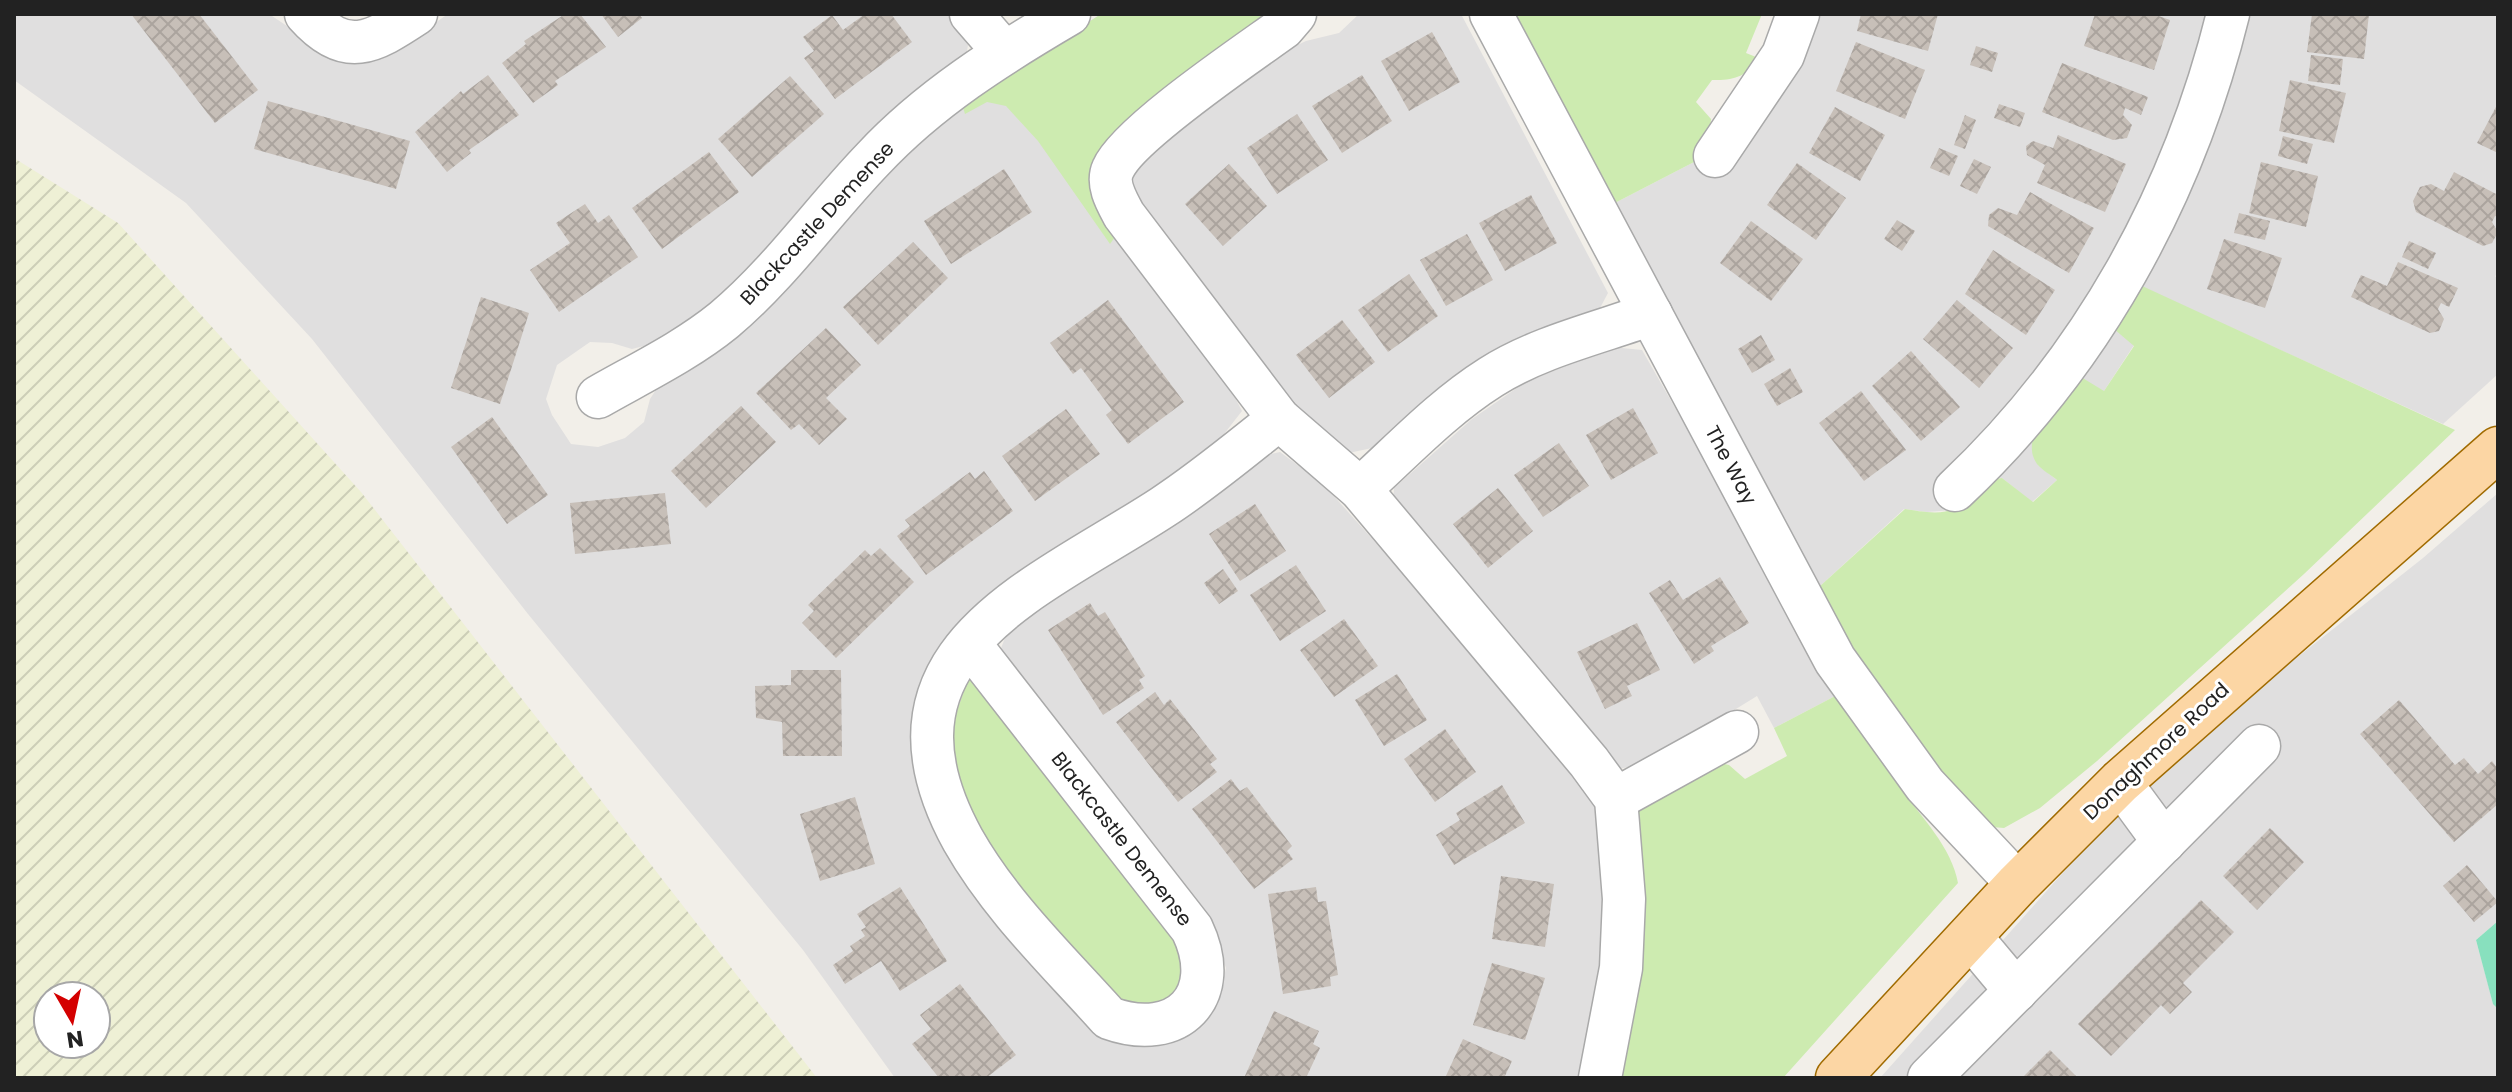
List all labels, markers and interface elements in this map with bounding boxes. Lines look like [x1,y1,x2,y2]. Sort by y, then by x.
street label: Blackcastle Demense [734,135,900,311]
street label: The Way [1699,421,1763,509]
street label: Donaghmore Road [2077,676,2235,826]
street label: Blackcastle Demense [1045,746,1199,932]
north arrow [32,980,112,1060]
text: N [64,1023,86,1056]

